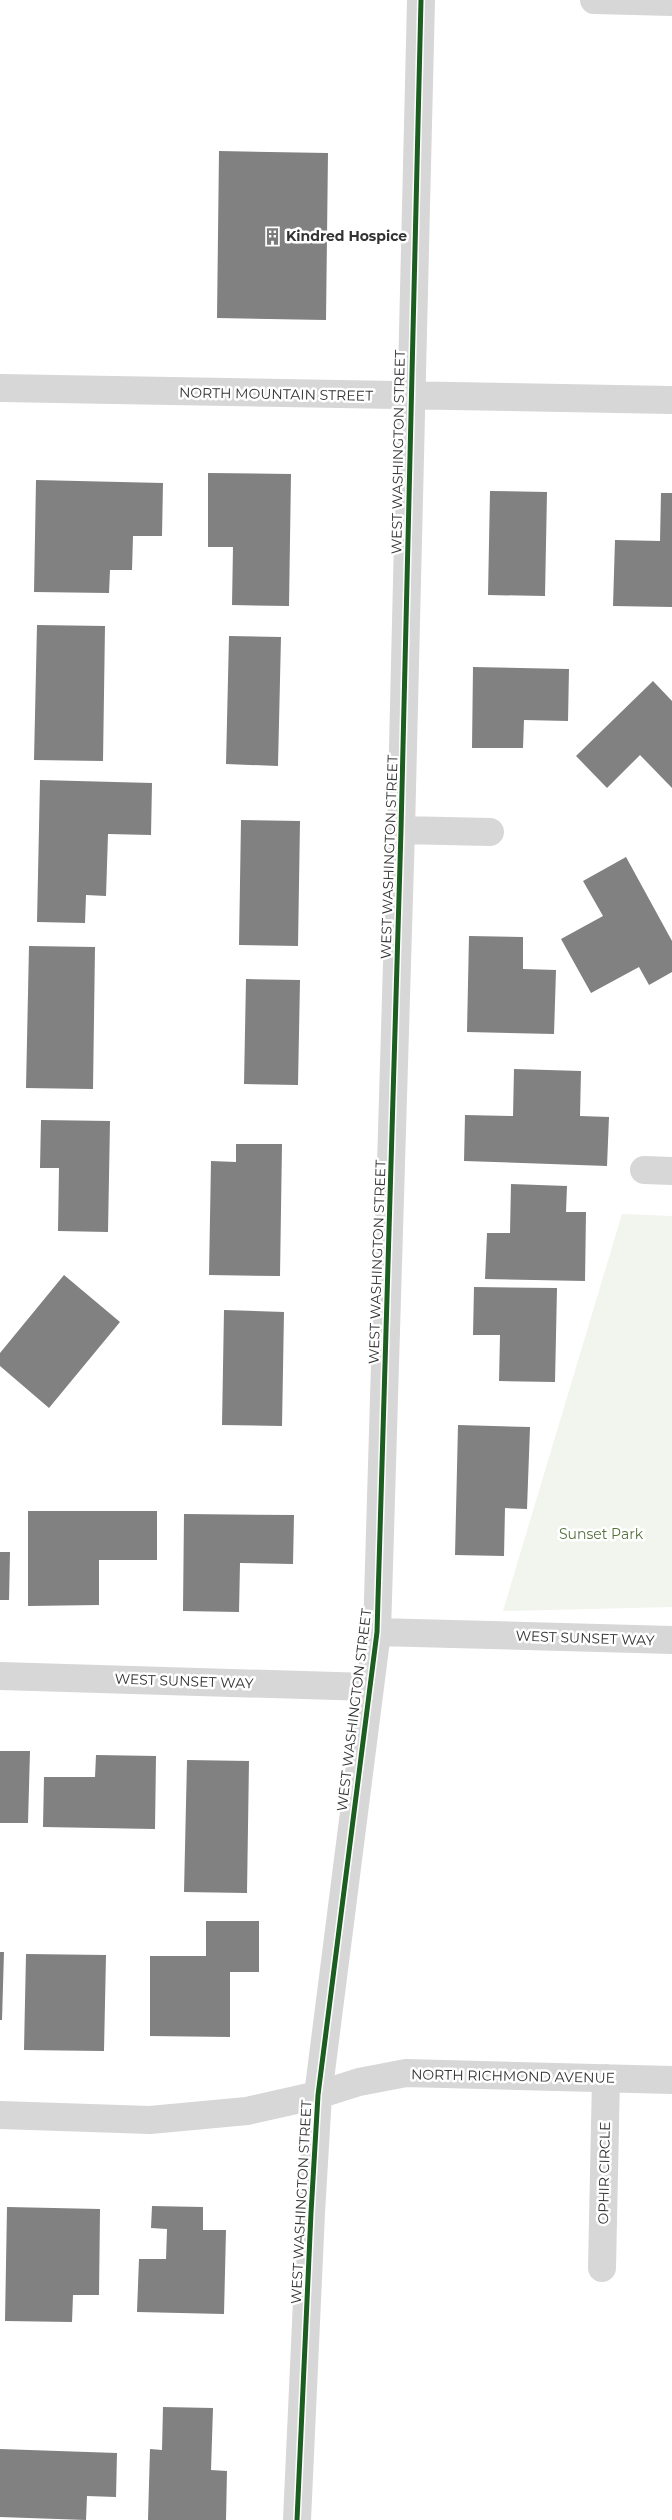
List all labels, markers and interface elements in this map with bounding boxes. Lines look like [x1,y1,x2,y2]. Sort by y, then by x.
building icon: Kindred Hospice [262,226,282,246]
place label: Kindred Hospice [286,227,407,245]
street label: WEST WASHINGTON STREET [387,350,409,554]
street label: NORTH MOUNTAIN STREET [179,383,373,405]
street label: WEST WASHINGTON STREET [376,755,402,959]
street label: WEST WASHINGTON STREET [364,1160,390,1364]
park label: Sunset Park [559,1525,644,1543]
street label: WEST WASHINGTON STREET [333,1607,375,1813]
street label: WEST SUNSET WAY [515,1627,655,1649]
street label: WEST SUNSET WAY [114,1670,254,1692]
street label: NORTH RICHMOND AVENUE [411,2065,615,2087]
street label: WEST WASHINGTON STREET [287,2099,315,2305]
street label: OPHIR CIRCLE [594,2121,614,2225]

